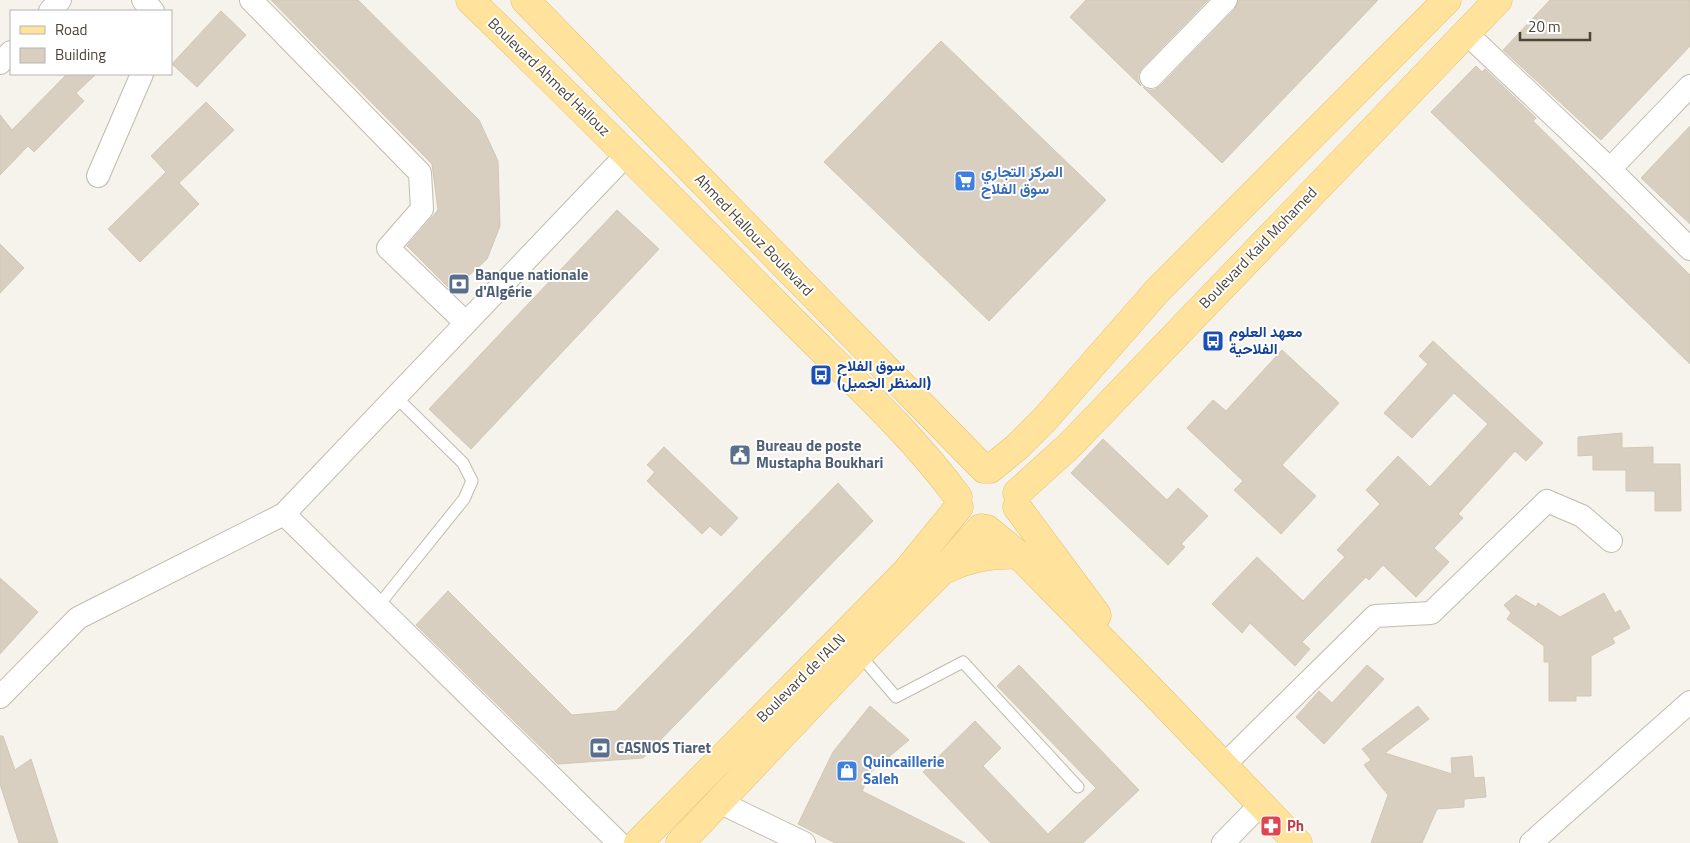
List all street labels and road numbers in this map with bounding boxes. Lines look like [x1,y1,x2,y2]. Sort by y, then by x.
street label: Boulevard Ahmed Hallouz [483,12,616,141]
street label: Ahmed Hallouz Boulevard [690,168,819,301]
street label: Boulevard Kaid Mohamed [1193,182,1322,314]
street label: Boulevard de l'ALN [751,628,850,727]

